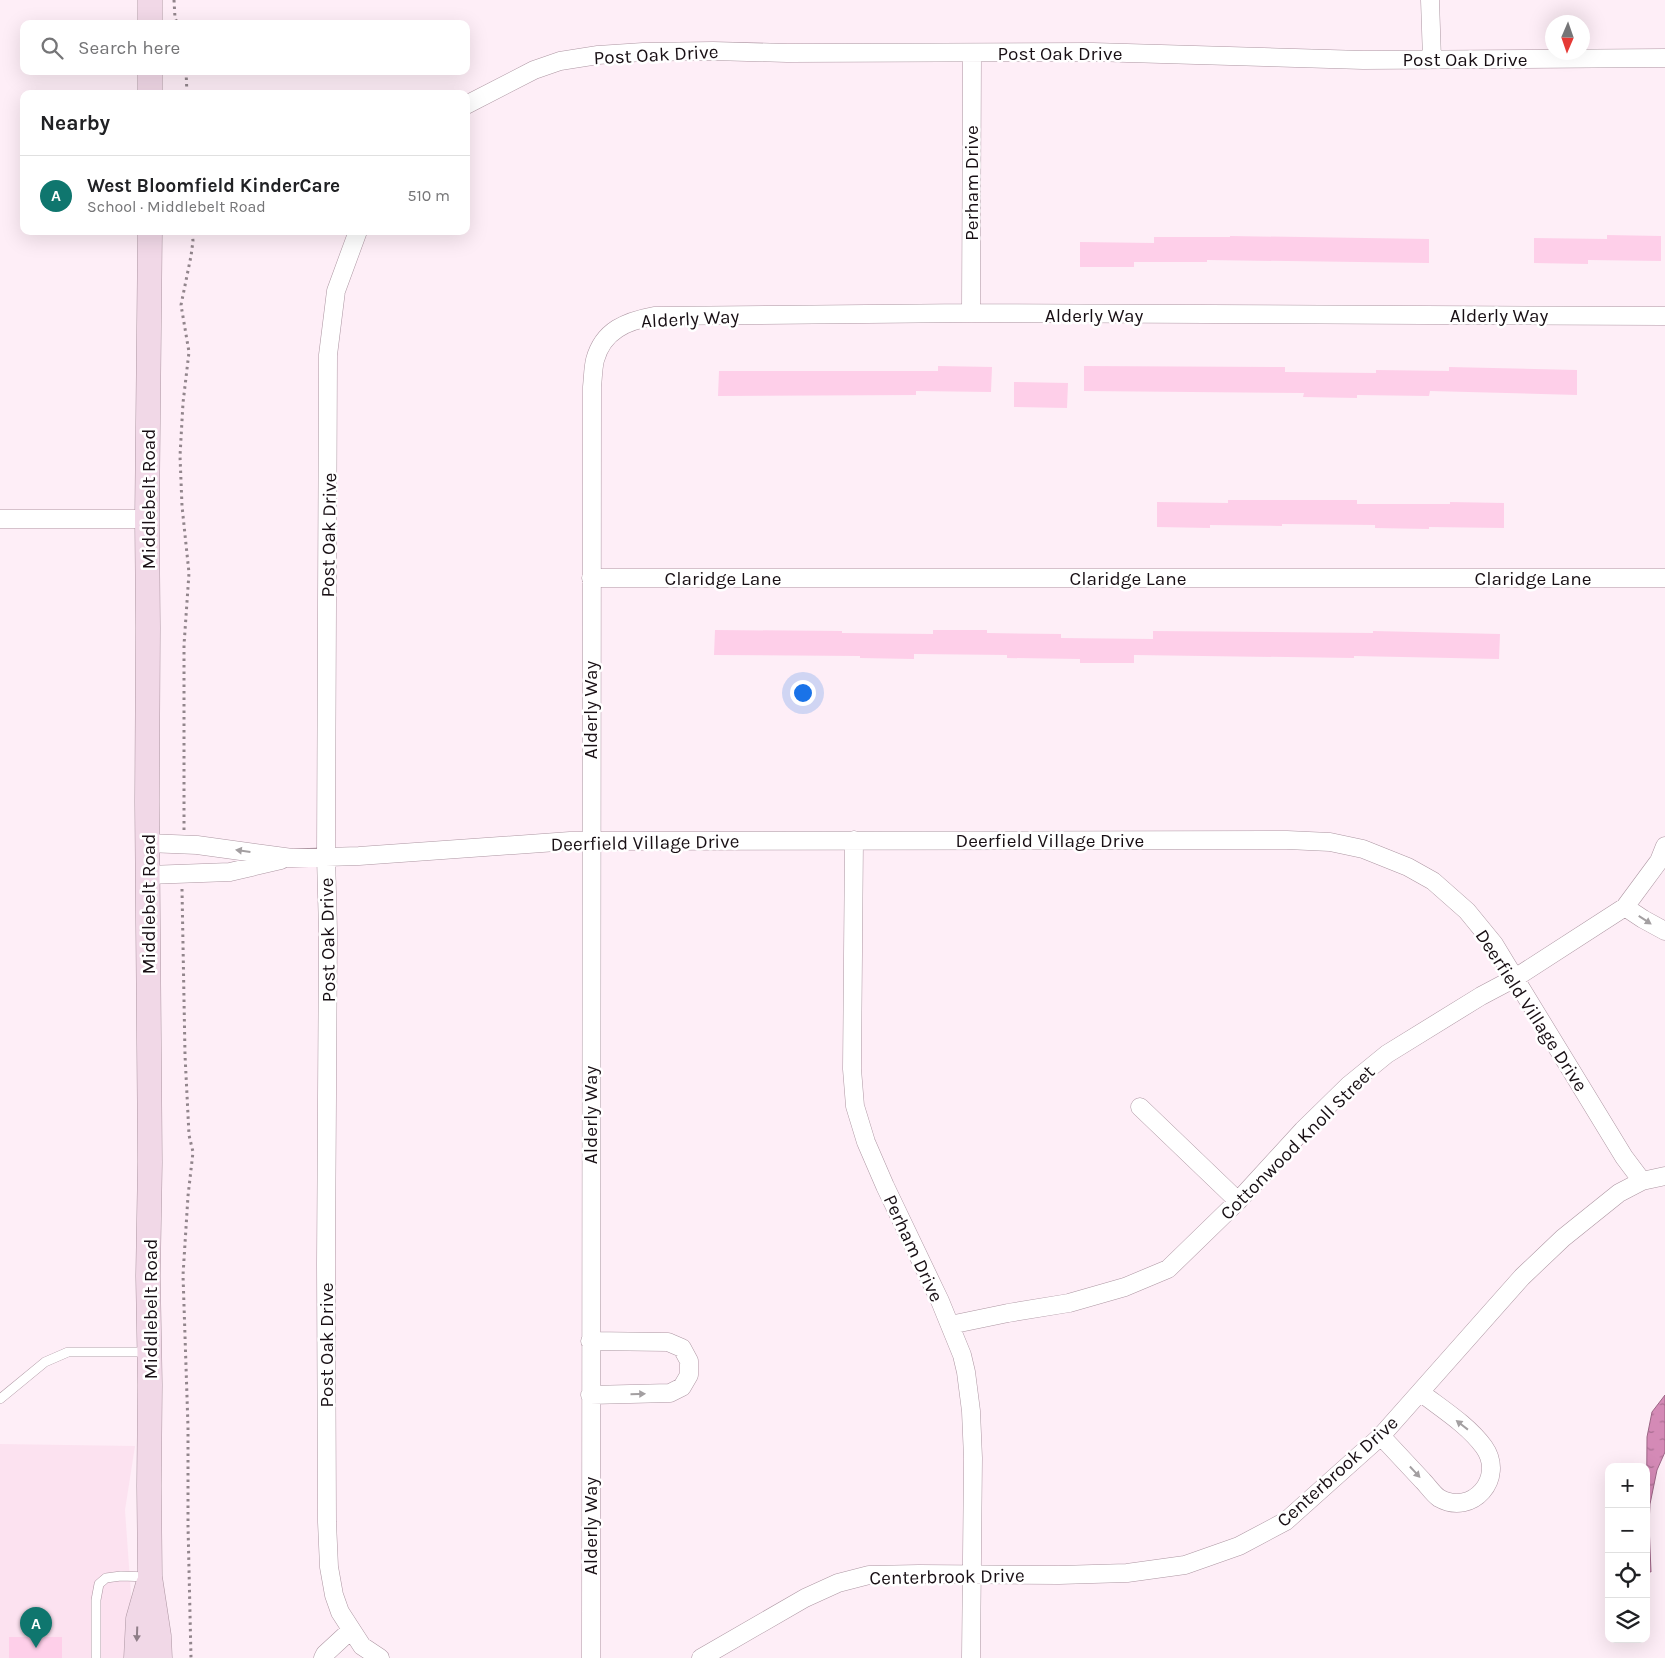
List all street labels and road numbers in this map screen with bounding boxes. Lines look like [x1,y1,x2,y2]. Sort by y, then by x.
street label: Post Oak Drive [593,41,719,69]
street label: Post Oak Drive [998,43,1122,65]
street label: Post Oak Drive [1403,49,1527,71]
street label: Perham Drive [961,125,983,241]
street label: Alderly Way [640,305,740,333]
street label: Alderly Way [1045,305,1143,327]
street label: Alderly Way [1450,305,1548,327]
street label: Middlebelt Road [138,428,160,570]
street label: Post Oak Drive [317,472,341,598]
street label: Claridge Lane [665,568,781,590]
street label: Claridge Lane [1070,568,1186,590]
street label: Claridge Lane [1475,568,1591,590]
street label: Alderly Way [580,661,602,759]
street label: Deerfield Village Drive [550,830,740,856]
street label: Deerfield Village Drive [956,830,1144,852]
street label: Middlebelt Road [138,833,160,975]
street label: Post Oak Drive [316,877,340,1003]
street label: Deerfield Village Drive [1471,925,1592,1096]
street label: Cottonwood Knoll Street [1216,1061,1379,1224]
street label: Alderly Way [580,1066,602,1164]
street label: Perham Drive [879,1191,948,1306]
street label: Middlebelt Road [140,1238,162,1380]
street label: Post Oak Drive [316,1283,338,1407]
street label: Centerbrook Drive [1273,1412,1403,1532]
street label: Alderly Way [580,1477,602,1575]
street label: Centerbrook Drive [869,1565,1025,1589]

